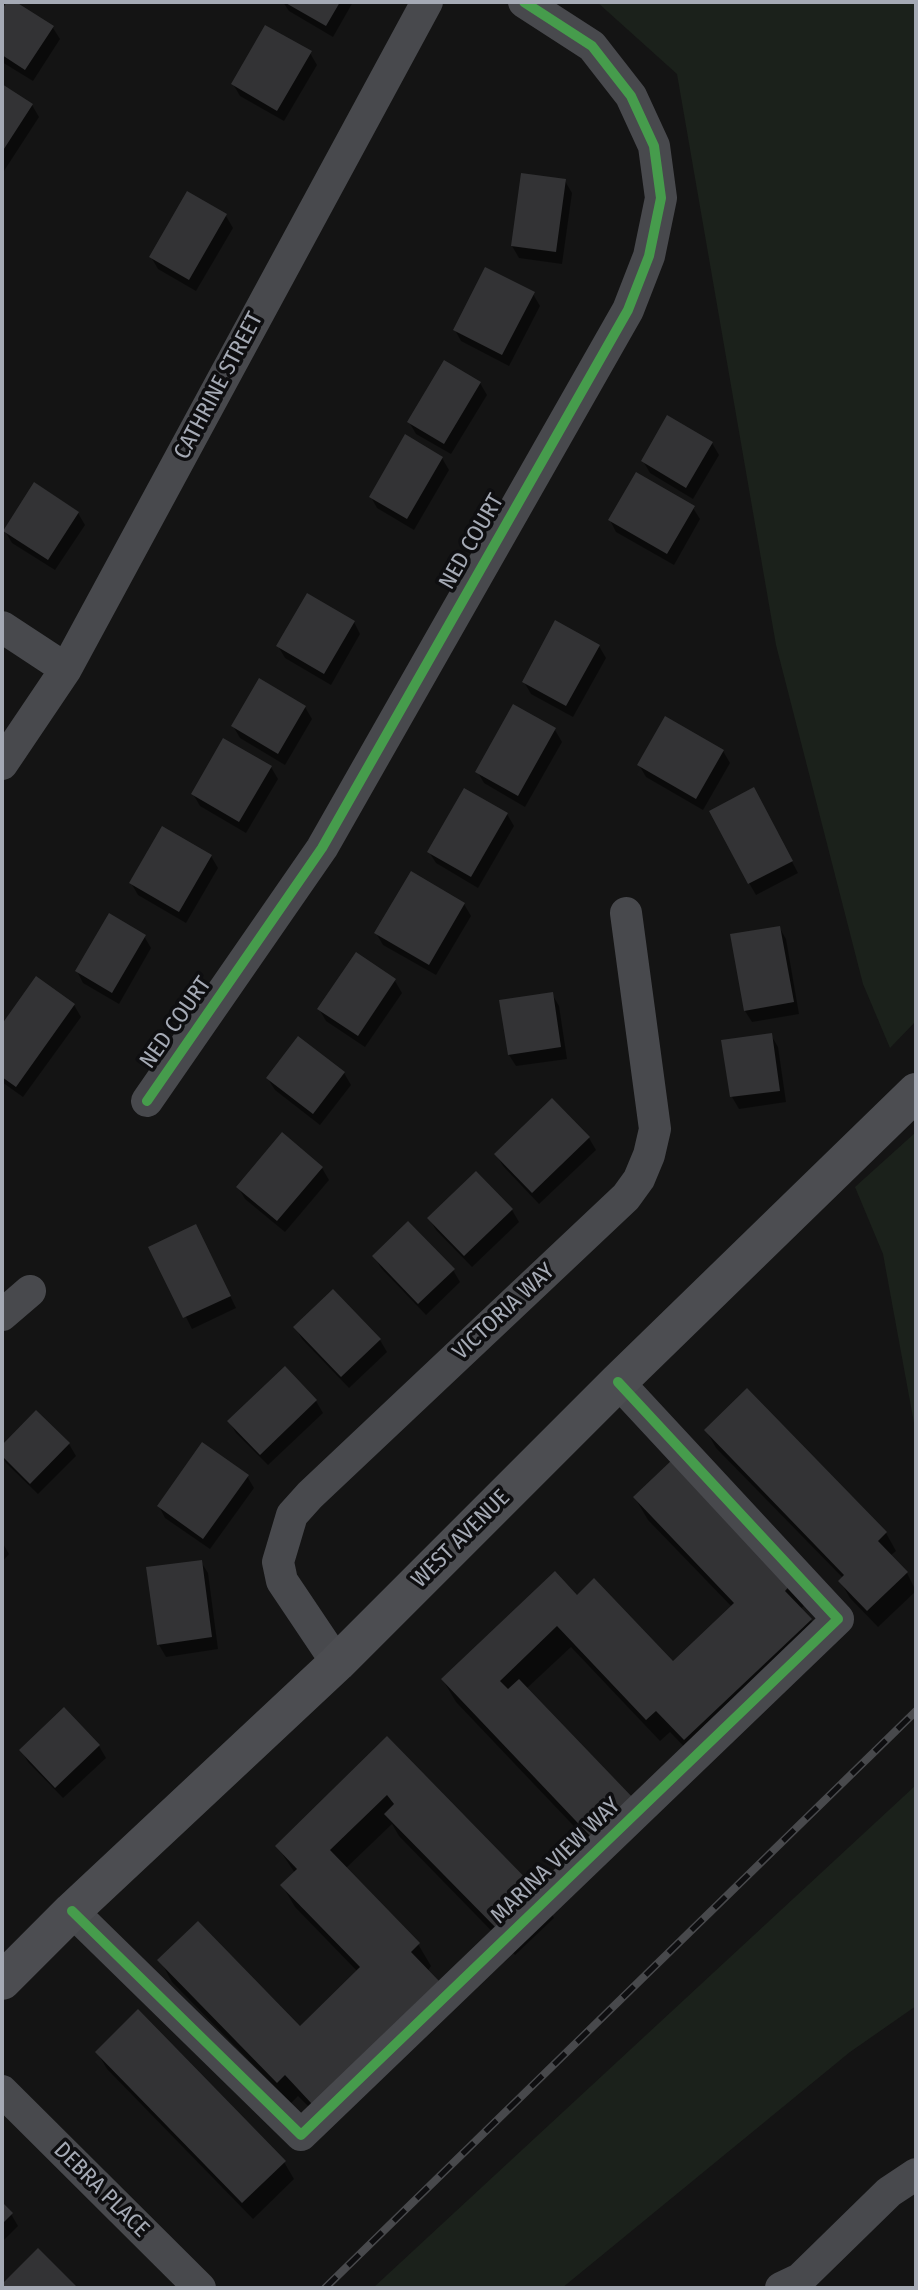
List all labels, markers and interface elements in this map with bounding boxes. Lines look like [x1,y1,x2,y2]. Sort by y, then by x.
street label: CATHRINE STREET [169,308,269,464]
street label: NED COURT [434,489,510,595]
street label: NED COURT [134,972,218,1074]
street label: VICTORIA WAY [447,1258,561,1366]
street label: WEST AVENUE [406,1484,516,1594]
street label: MARINA VIEW WAY [486,1792,626,1930]
street label: DEBRA PLACE [48,2137,154,2243]

